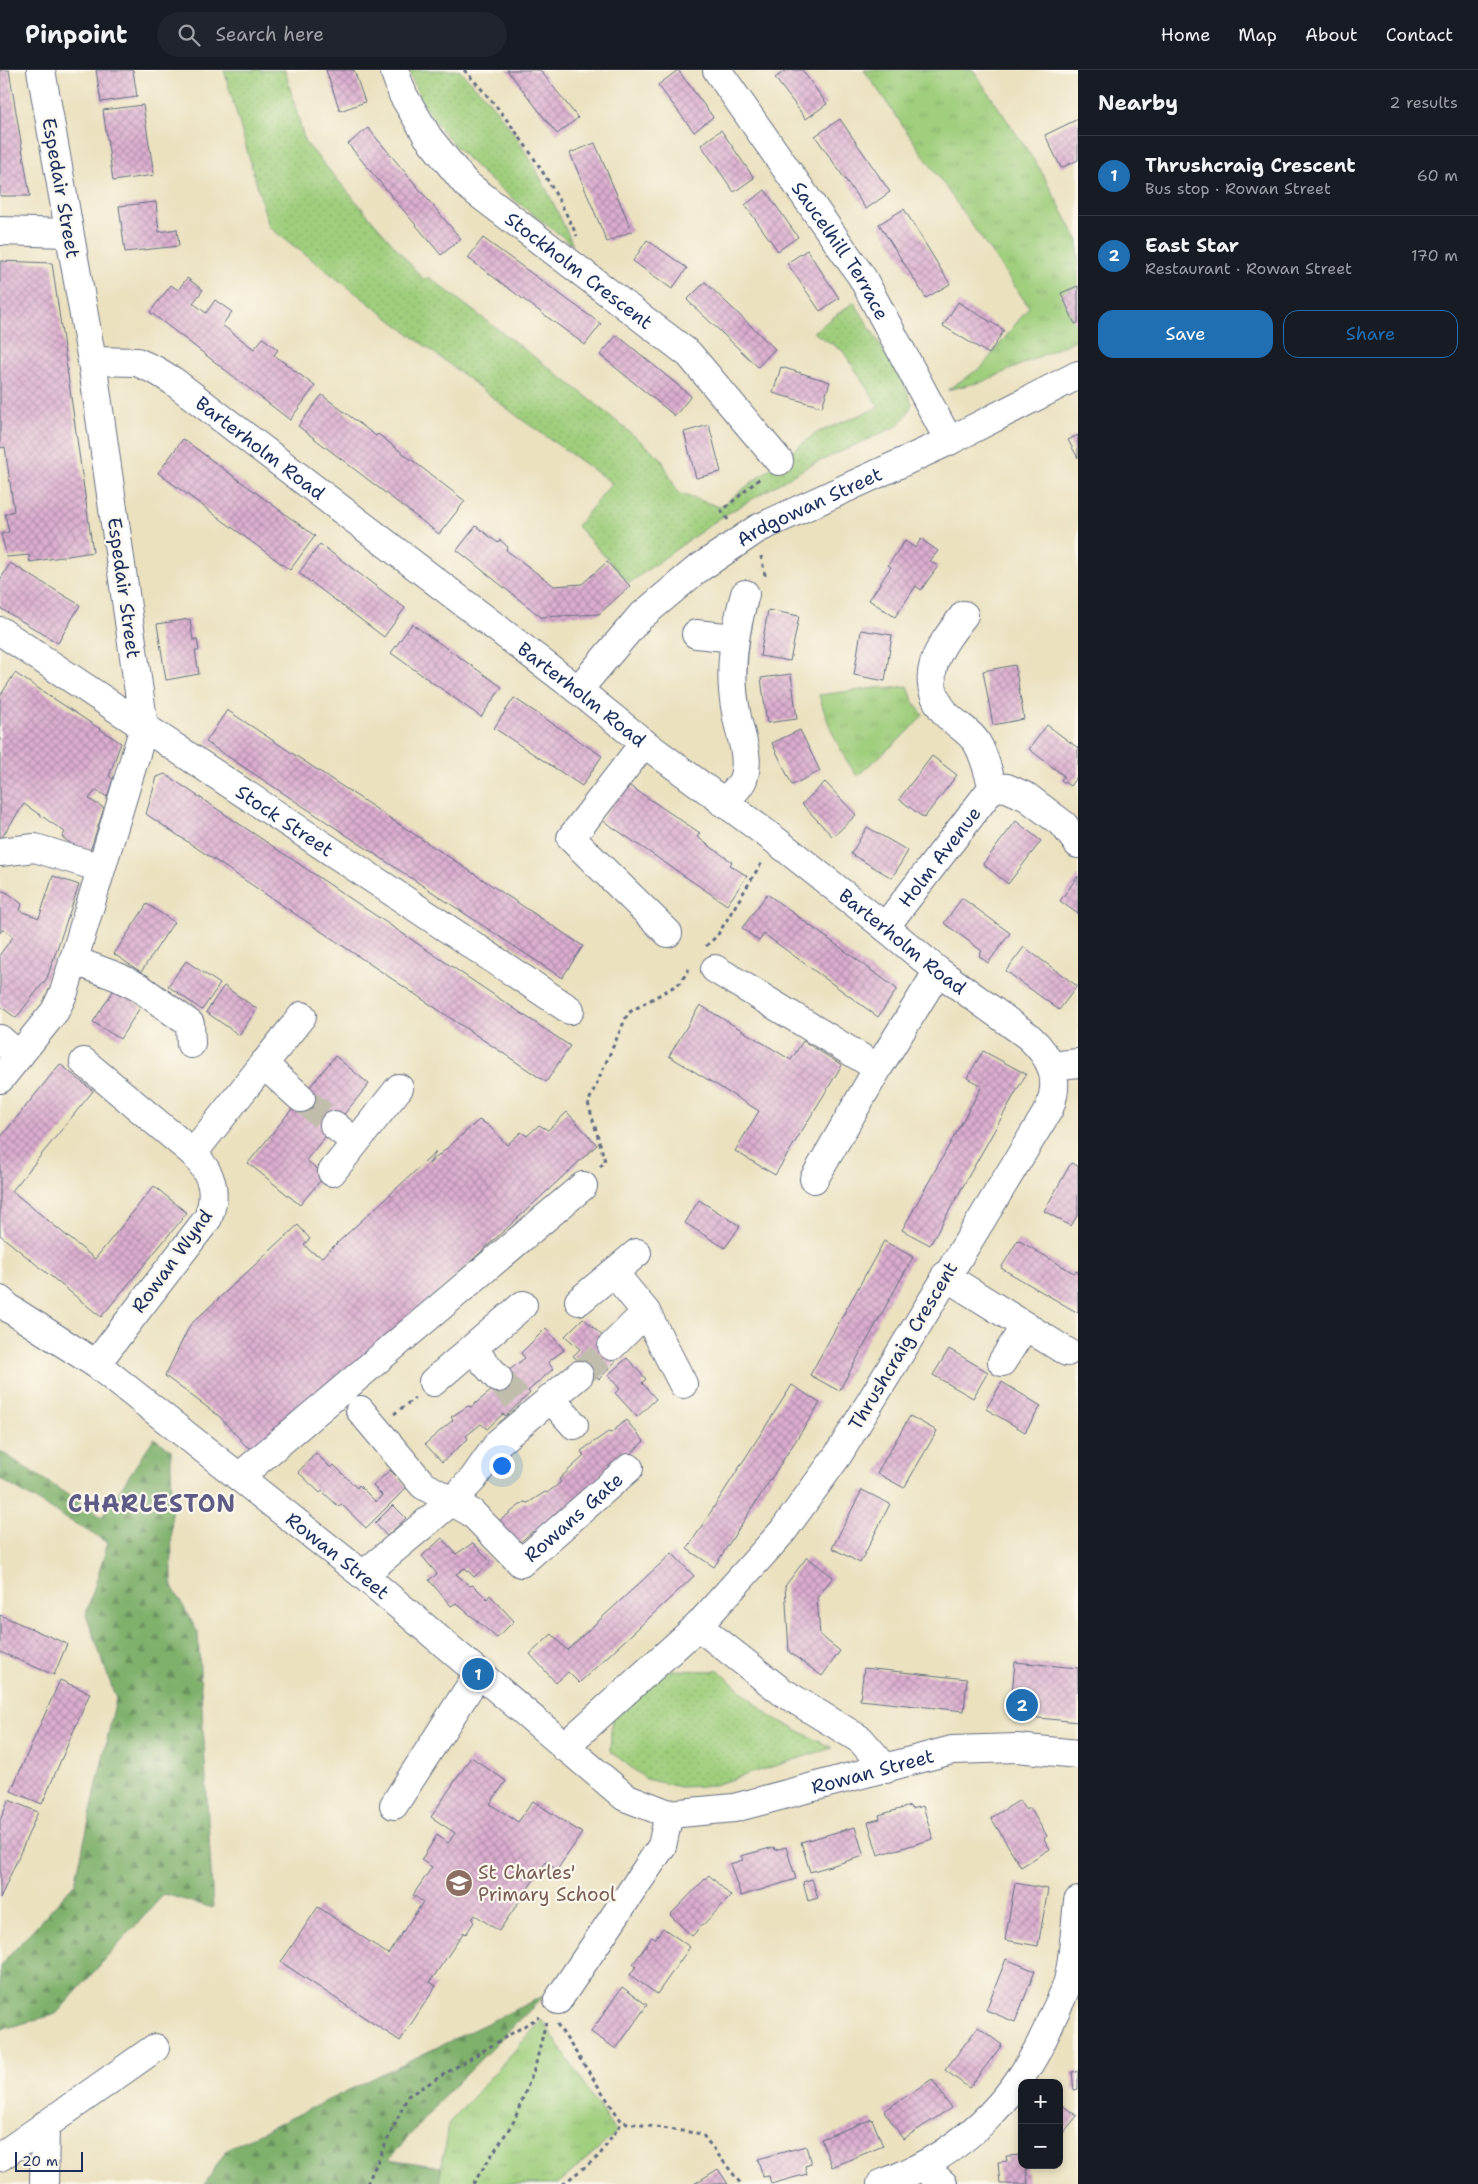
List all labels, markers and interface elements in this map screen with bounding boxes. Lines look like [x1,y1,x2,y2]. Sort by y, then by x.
search box [157,12,507,57]
text: Pinpoint [25,19,127,51]
icon: search [175,21,203,49]
text: Search here [215,22,324,47]
text: Home [1161,23,1210,47]
text: Map [1238,23,1277,47]
text: About [1305,23,1358,47]
text: Contact [1386,23,1453,47]
text: Nearby [1098,89,1178,117]
text: 2 results [1389,92,1458,113]
street label: Espedair Street [36,116,86,260]
text: Thrushcraig Crescent [1145,153,1355,178]
text: 1 [1110,165,1118,186]
text: 60 m [1417,165,1458,186]
street label: Saucelhill Terrace [786,176,895,324]
text: Bus stop · Rowan Street [1145,178,1331,199]
street label: Stockholm Crescent [500,206,658,334]
text: East Star [1145,233,1239,258]
text: 2 [1108,245,1120,266]
text: 170 m [1411,245,1458,266]
text: Restaurant · Rowan Street [1145,258,1352,279]
button: Save [1098,310,1273,358]
button: Share [1283,310,1458,358]
street label: Barterholm Road [191,390,330,505]
street label: Ardgowan Street [731,461,886,552]
street label: Espedair Street [102,516,146,660]
street label: Barterholm Road [513,636,651,752]
street label: Stock Street [231,779,338,862]
street label: Holm Avenue [893,801,986,912]
street label: Barterholm Road [834,883,972,1000]
street label: Rowan Wynd [126,1204,218,1318]
street label: Thrushcraig Crescent [843,1257,963,1435]
your location [489,1453,515,1479]
street label: Rowans Gate [519,1467,628,1567]
district label: CHARLESTON [68,1488,236,1520]
street label: Rowan Street [281,1506,395,1605]
pin: 1 [462,1655,494,1693]
pin: 2 [1006,1686,1038,1724]
street label: Rowan Street [808,1743,937,1799]
place label: St Charles' Primary School [478,1860,616,1907]
school or university icon: St Charles' Primary School [444,1868,474,1898]
map controls [1018,2079,1063,2169]
button: + [1018,2079,1063,2124]
button: − [1018,2124,1063,2169]
scale bar [15,2149,82,2172]
text: 20 m [22,2152,58,2170]

